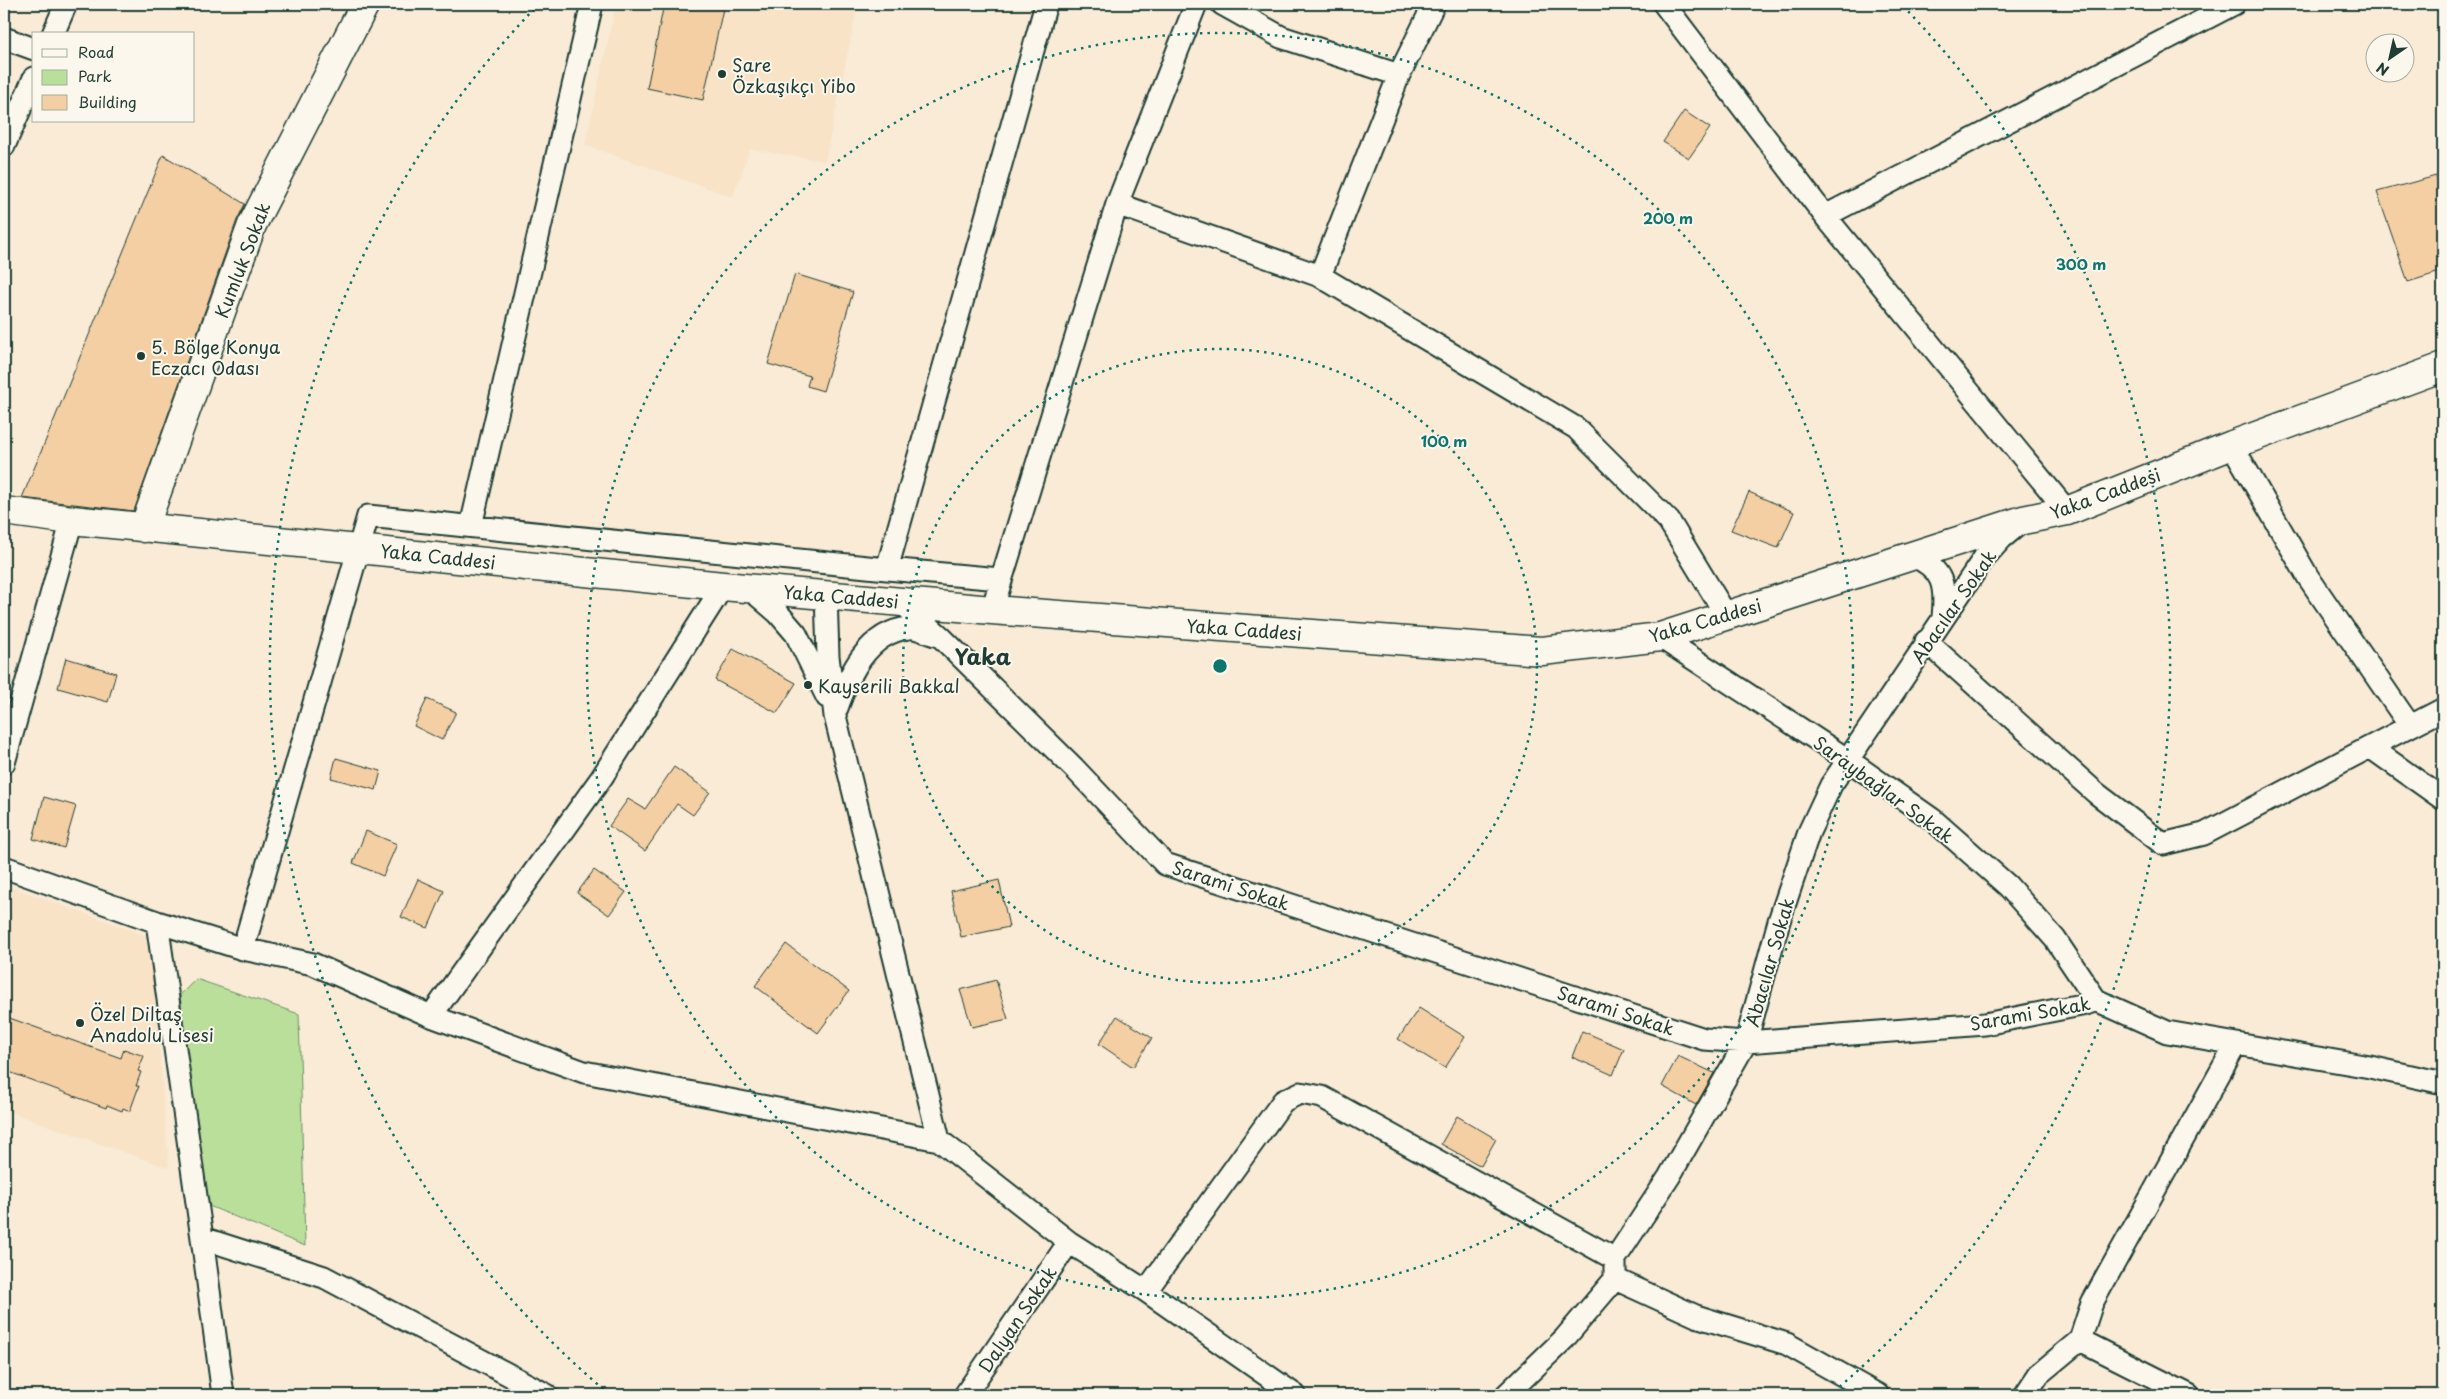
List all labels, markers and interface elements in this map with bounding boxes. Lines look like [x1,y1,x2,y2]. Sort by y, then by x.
legend [32,32,195,122]
north arrow [2364,32,2414,82]
text: Road [78,40,114,63]
place label: Sare Özkaşıkçı Yibo [732,51,856,99]
text: N [2372,57,2393,81]
text: Park [78,64,112,87]
marker: Sare Özkaşıkçı Yibo [716,68,728,80]
text: Building [78,90,137,113]
street label: Kumluk Sokak [207,198,277,322]
text: 200 m [1643,206,1693,229]
text: 300 m [2056,252,2106,275]
place label: 5. Bölge Konya Eczacı Odası [151,333,281,381]
marker: 5. Bölge Konya Eczacı Odası [135,350,147,362]
text: 100 m [1421,429,1467,452]
street label: Yaka Caddesi [2046,460,2164,526]
street label: Yaka Caddesi [379,537,497,575]
street label: Abacılar Sokak [1904,544,2002,668]
street label: Yaka Caddesi [782,577,900,615]
street label: Yaka Caddesi [1646,591,1764,649]
street label: Yaka Caddesi [1185,611,1303,647]
district label: Yaka [955,639,1012,672]
centre of rings [1211,657,1229,675]
place label: Kayserili Bakkal [818,672,960,699]
marker: Kayserili Bakkal [802,679,814,691]
street label: Saraybağlar Sokak [1808,729,1960,849]
street label: Sarami Sokak [1169,853,1293,917]
street label: Abacılar Sokak [1738,894,1800,1030]
street label: Sarami Sokak [1554,978,1678,1042]
street label: Sarami Sokak [1968,989,2092,1037]
place label: Özel Diltaş Anadolu Lisesi [90,1000,214,1048]
marker: Özel Diltaş Anadolu Lisesi [74,1017,86,1029]
street label: Dalyan Sokak [971,1260,1063,1378]

